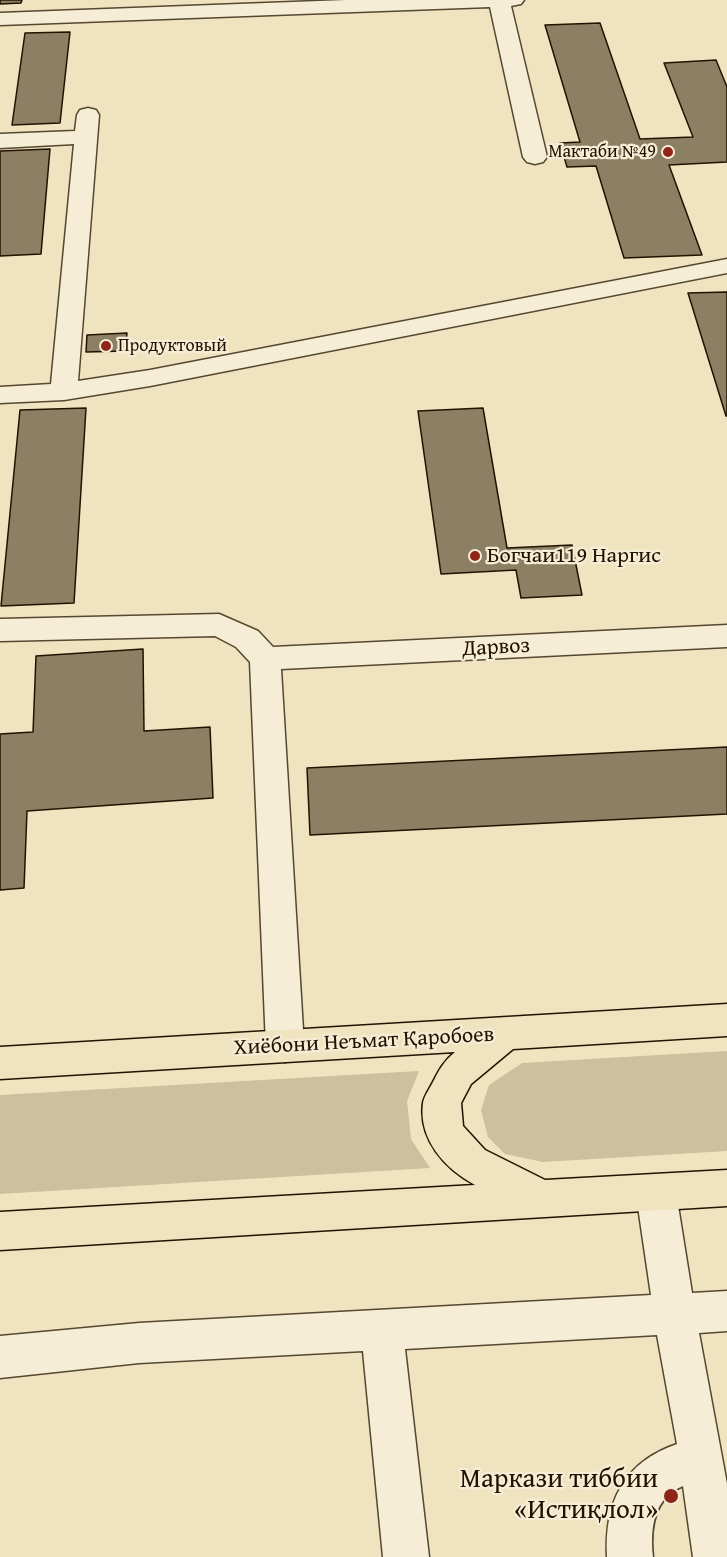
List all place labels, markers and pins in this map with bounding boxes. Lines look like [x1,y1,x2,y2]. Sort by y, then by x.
place label: Мактаби №49 [548,141,656,163]
marker: Мактаби №49 [661,145,675,159]
place label: Продуктовый [118,335,227,357]
marker: Продуктовый [99,339,113,353]
place label: Богчаи119 Наргис [487,543,661,569]
marker: Богчаи119 Наргис [468,549,482,563]
place label: Маркази тиббии «Истиқлол» [460,1464,658,1527]
marker: Маркази тиббии «Истиқлол» [662,1487,680,1505]

